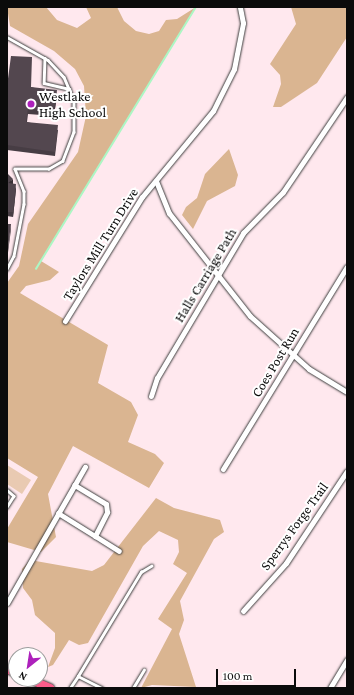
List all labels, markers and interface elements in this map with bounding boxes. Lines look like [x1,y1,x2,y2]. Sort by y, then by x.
place label: Westlake High School [39,88,106,120]
marker: Westlake High School [26,99,36,109]
street label: Taylors Mill Turn Drive [59,185,141,303]
street label: Halls Carriage Path [170,225,240,325]
street label: Coes Post Run [248,324,302,400]
street label: Sperrys Forge Trail [257,479,331,573]
north arrow [8,647,48,687]
scale bar [218,661,298,687]
text: N [16,669,29,684]
text: 100 m [223,669,252,683]

